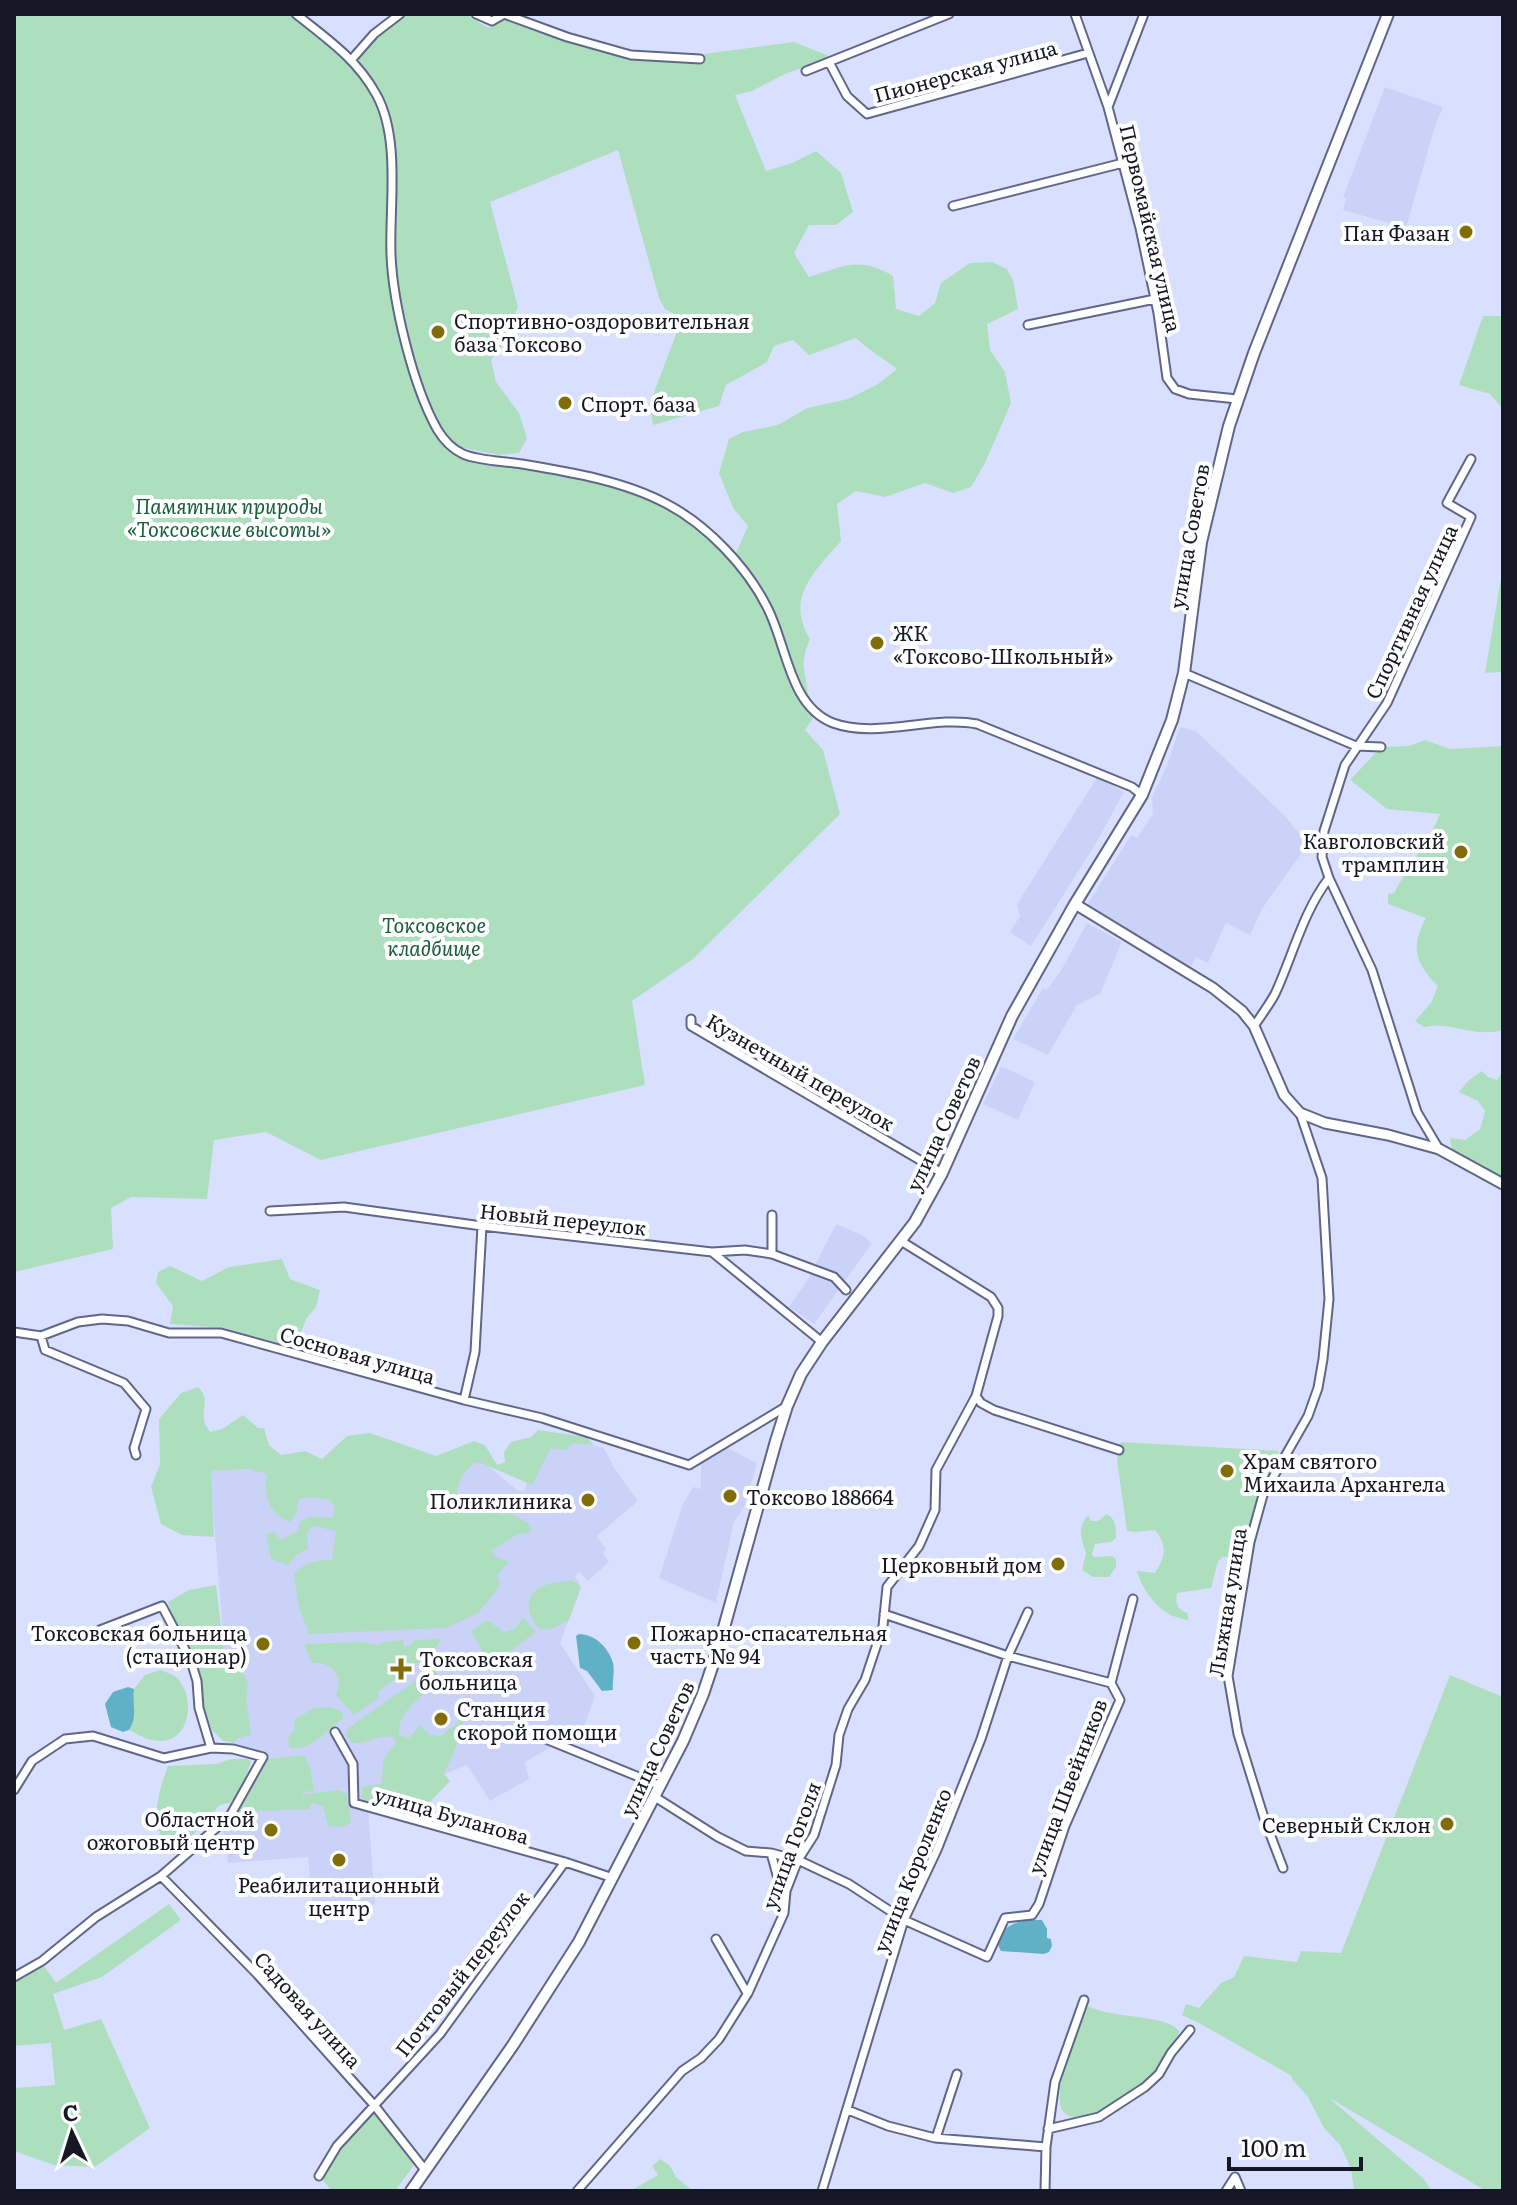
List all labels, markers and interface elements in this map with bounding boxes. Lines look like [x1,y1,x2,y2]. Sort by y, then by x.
street label: Пионерская улица [870,31,1060,109]
street label: Первомайская улица [1113,121,1191,335]
place label: Пан Фазан [1343,217,1450,247]
marker: Пан Фазан [1457,223,1475,241]
place label: Спортивно-оздоровительная база Токсово [454,305,750,358]
marker: Спортивно-оздоровительная база Токсово [429,323,447,341]
place label: Спорт. база [581,388,696,418]
marker: Спорт. база [556,394,574,412]
street label: улица Советов [1160,461,1216,611]
park label: Памятник природы «Токсовские высоты» [127,490,331,543]
street label: Спортивная улица [1356,519,1464,703]
place label: ЖК «Токсово-Школьный» [893,617,1114,670]
marker: ЖК «Токсово-Школьный» [868,634,886,652]
place label: Кавголовский трамплин [1303,825,1445,878]
marker: Кавголовский трамплин [1452,843,1470,861]
park label: Токсовское кладбище [382,909,486,962]
street label: Кузнечный переулок [701,1005,901,1137]
street label: улица Советов [897,1050,987,1196]
street label: Новый переулок [478,1194,648,1242]
street label: Сосновая улица [277,1318,439,1391]
place label: Храм святого Михаила Архангела [1243,1445,1445,1498]
marker: Храм святого Михаила Архангела [1218,1462,1236,1480]
place label: Токсово 188664 [746,1481,894,1511]
place label: Поликлиника [430,1485,572,1515]
marker: Токсово 188664 [721,1487,739,1505]
marker: Поликлиника [579,1491,597,1509]
street label: Лыжная улица [1199,1525,1253,1679]
place label: Церковный дом [881,1549,1042,1579]
marker: Церковный дом [1049,1555,1067,1573]
place label: Токсовская больница (стационар) [31,1617,247,1670]
place label: Пожарно-спасательная часть № 94 [650,1617,888,1670]
marker: Пожарно-спасательная часть № 94 [625,1634,643,1652]
marker: Токсовская больница (стационар) [254,1635,272,1653]
place label: Токсовская больница [419,1643,533,1696]
marker: Токсовская больница [390,1658,412,1680]
street label: улица Советов [611,1675,701,1821]
place label: Станция скорой помощи [457,1693,617,1746]
street label: улица Швейников [1019,1694,1113,1878]
marker: Станция скорой помощи [432,1710,450,1728]
street label: улица Гоголя [753,1777,827,1913]
street label: улица Буланова [371,1778,533,1851]
street label: улица Короленко [864,1783,958,1957]
place label: Областной ожоговый центр [87,1803,255,1856]
place label: Северный Склон [1262,1809,1431,1839]
marker: Северный Склон [1438,1815,1456,1833]
marker: Областной ожоговый центр [262,1821,280,1839]
marker: Реабилитационный центр [330,1851,348,1869]
place label: Реабилитационный центр [238,1869,440,1922]
street label: Почтовый переулок [387,1884,535,2062]
street label: Садовая улица [248,1944,370,2074]
north arrow [32,2093,112,2173]
text: С [62,2095,79,2129]
scale bar [1229,2121,1361,2171]
text: 100 m [1241,2129,1307,2164]

